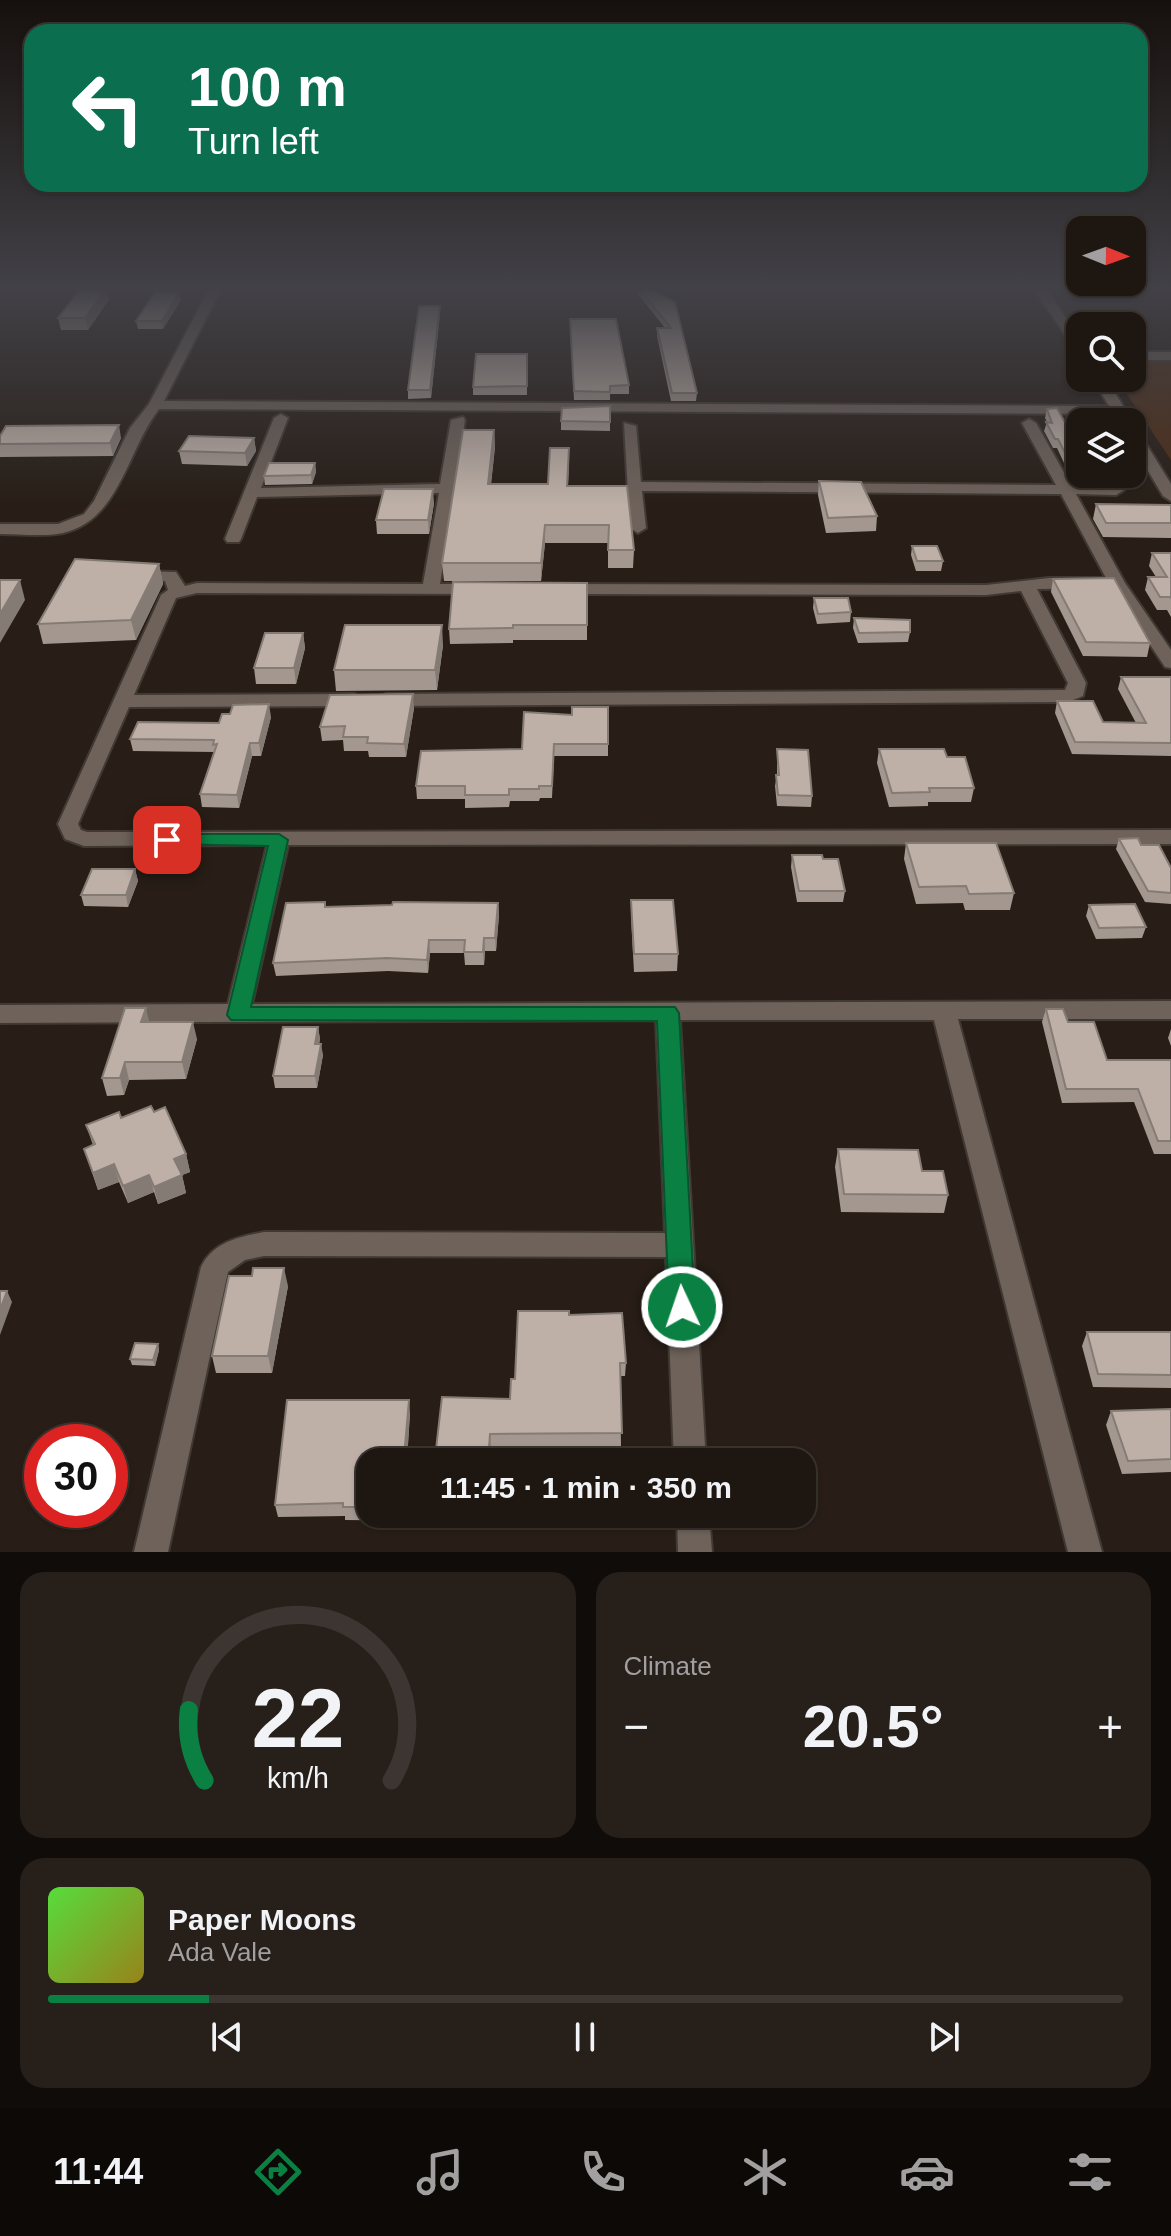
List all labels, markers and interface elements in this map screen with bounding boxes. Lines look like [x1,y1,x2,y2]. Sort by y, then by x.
text: 100 m [188,55,347,118]
icon: left [56,56,160,160]
text: Turn left [188,121,319,162]
north arrow [1066,216,1146,296]
map controls [1066,216,1146,488]
button: search [1066,312,1146,392]
button: layers [1066,408,1146,488]
pin [133,806,201,874]
icon: arrive [145,818,189,862]
position arrow [640,1265,724,1349]
speed limit sign: 30 [24,1424,128,1528]
text: 11:45 · 1 min · 350 m [440,1471,732,1504]
text: Climate [624,1651,712,1681]
text: 22 [251,1672,344,1765]
text: 20.5° [803,1693,944,1760]
text: − [624,1702,649,1751]
text: + [1097,1702,1123,1751]
text: km/h [267,1762,329,1794]
text: Paper Moons [168,1903,356,1936]
text: Ada Vale [168,1937,272,1967]
icon: previous [205,2015,249,2059]
icon: pause [563,2015,607,2059]
icon: next [922,2015,966,2059]
icon: directions [250,2144,306,2200]
icon: music [412,2144,468,2200]
icon: phone [575,2144,631,2200]
icon: climate [737,2144,793,2200]
icon: car [899,2144,955,2200]
icon: filters [1062,2144,1118,2200]
text: 11:44 [53,2151,143,2192]

